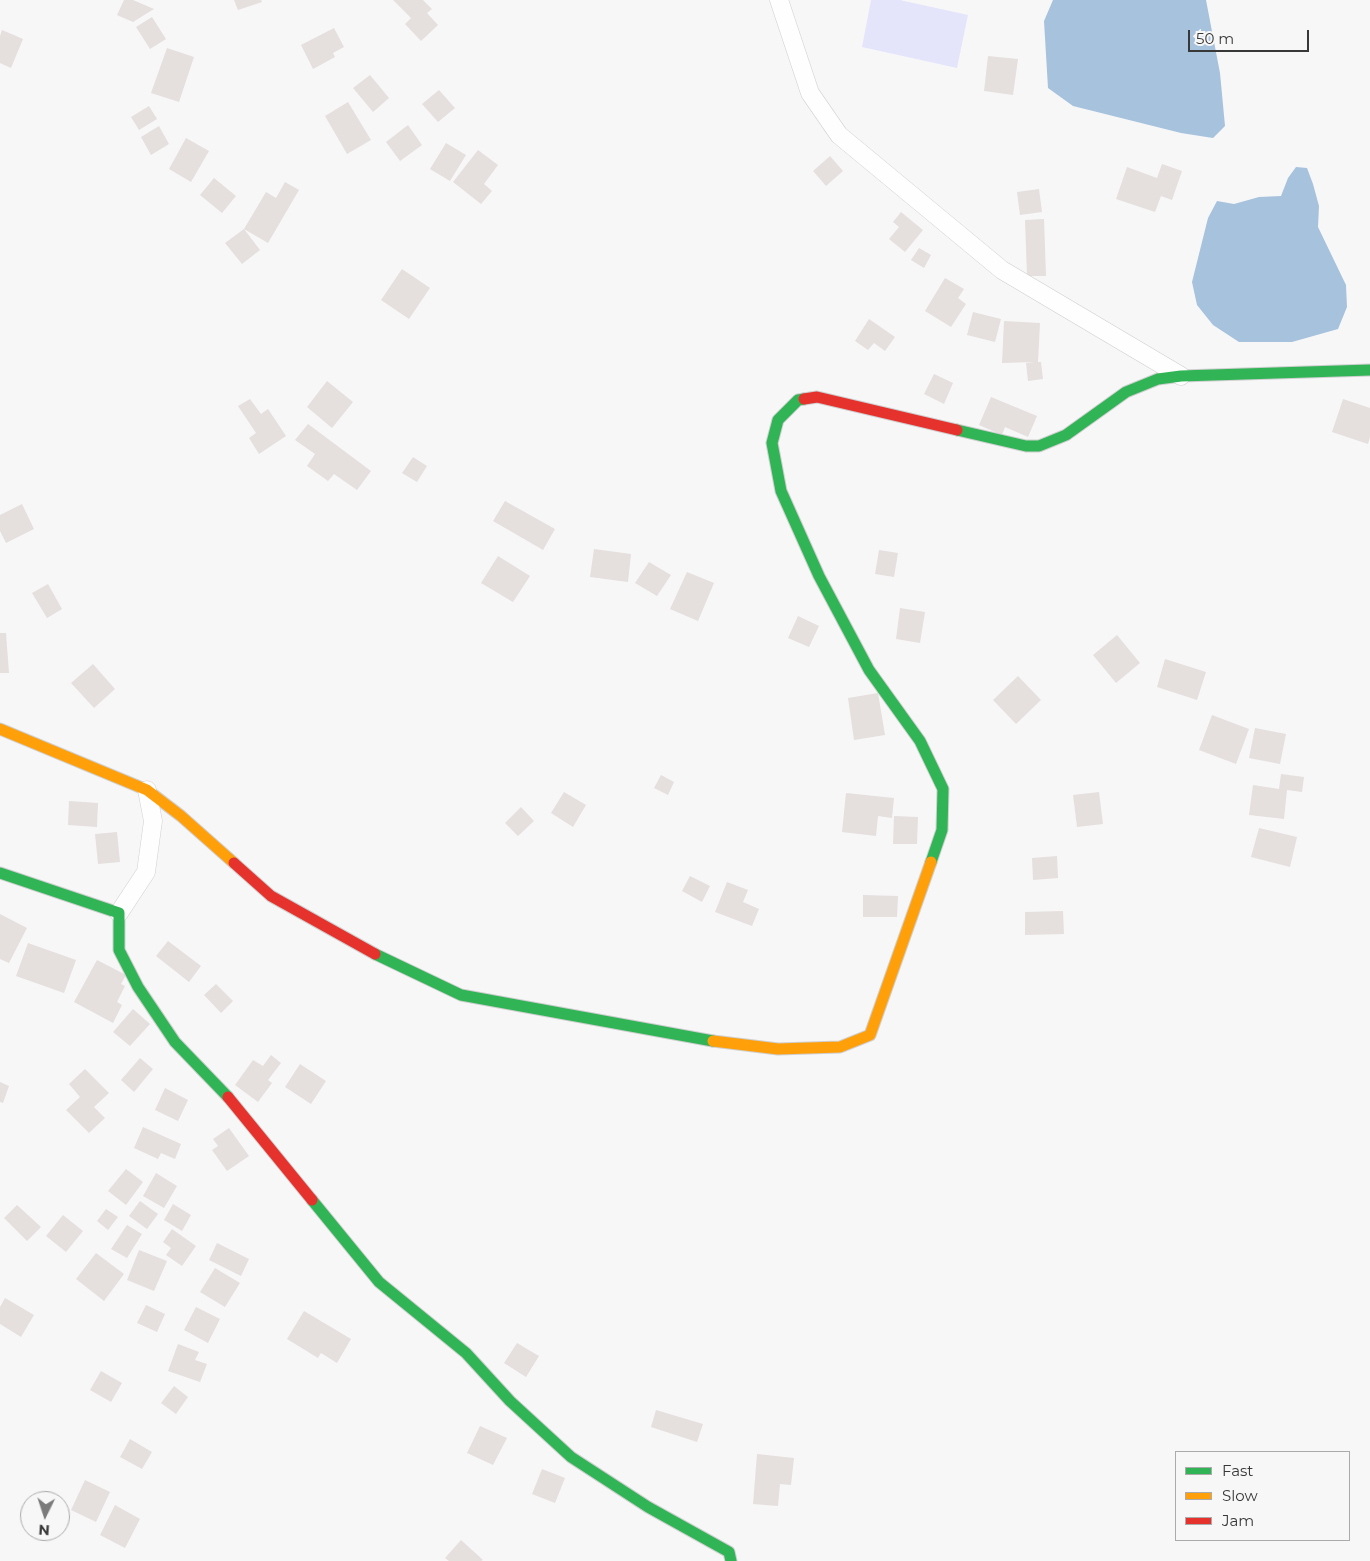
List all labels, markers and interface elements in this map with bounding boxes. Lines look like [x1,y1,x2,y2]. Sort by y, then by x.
scale bar [1190,20,1311,52]
text: 50 m [1196,29,1234,48]
legend [1175,1451,1350,1541]
text: Fast [1222,1461,1253,1480]
text: Slow [1222,1486,1258,1505]
north arrow [20,1491,70,1541]
text: Jam [1222,1511,1254,1530]
text: N [38,1521,50,1539]

